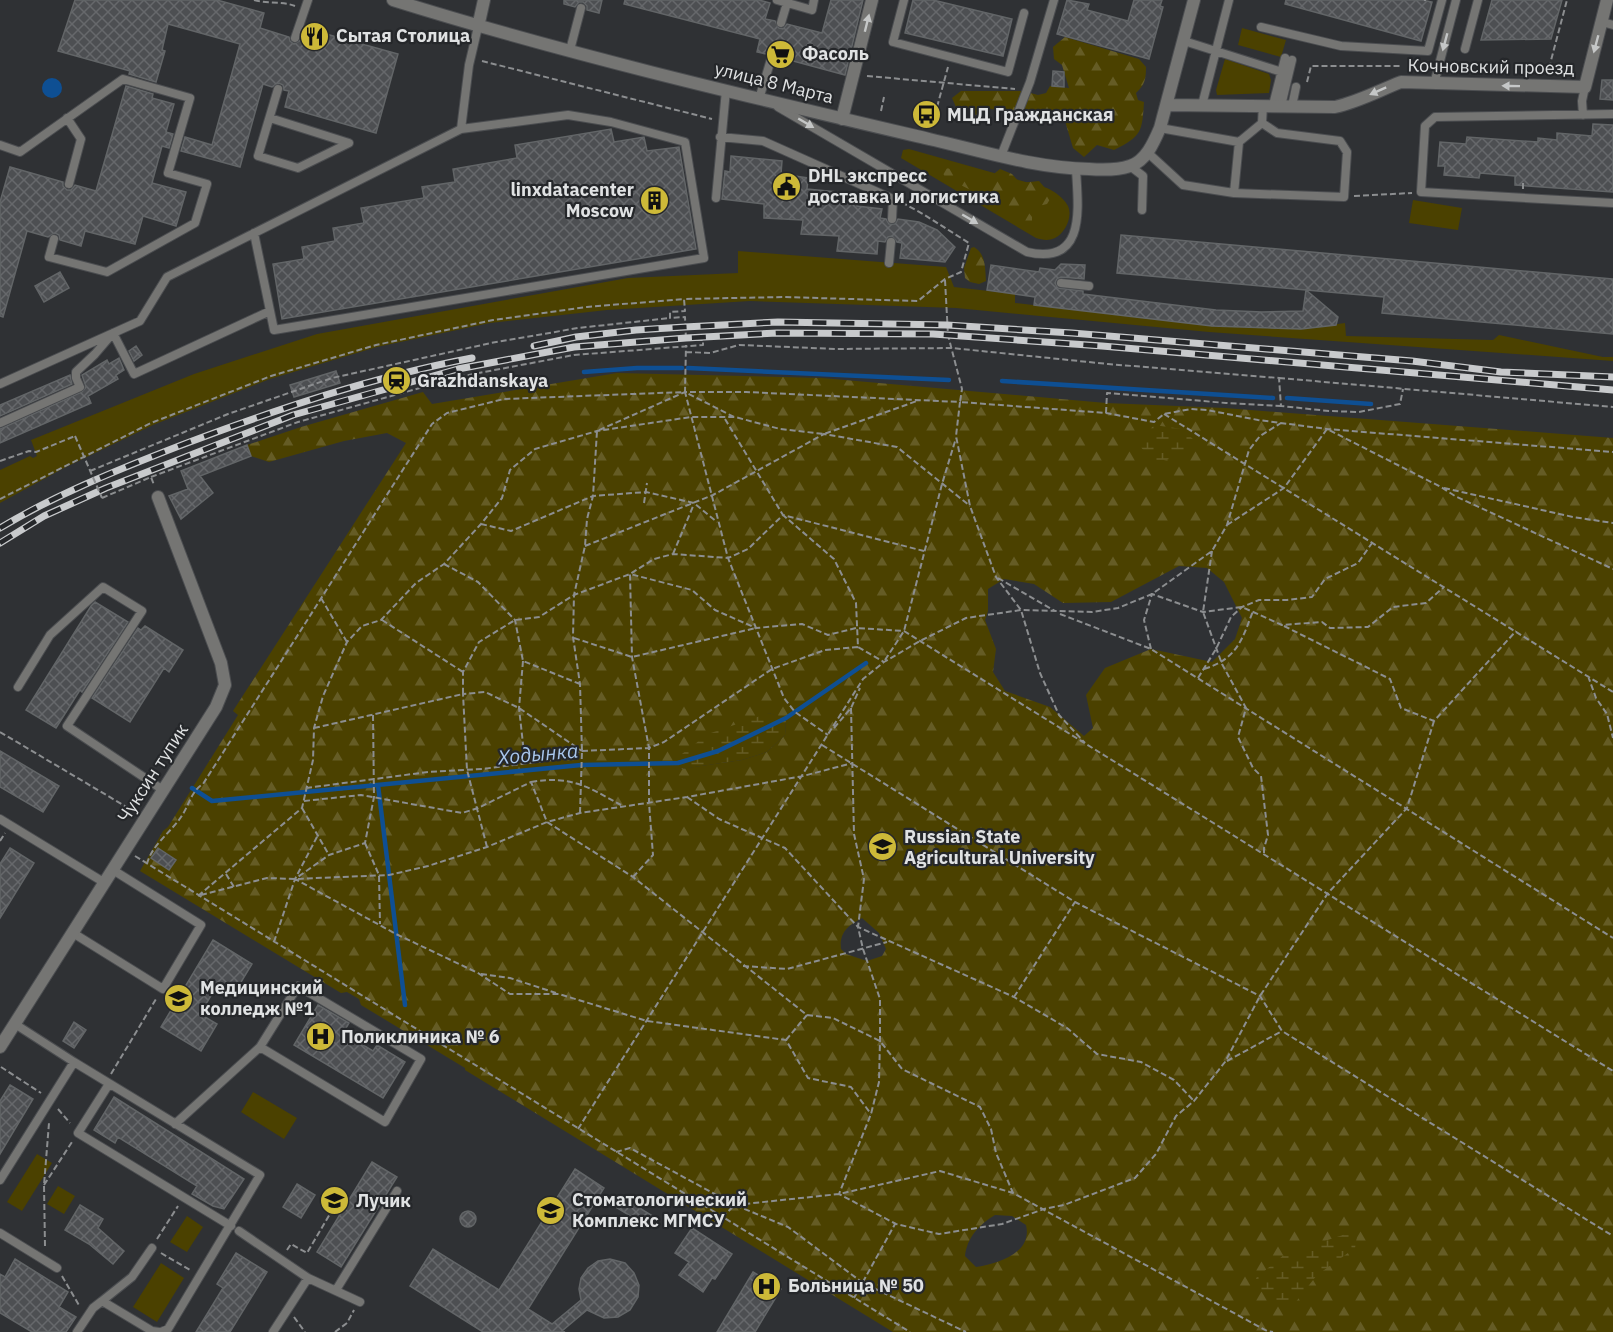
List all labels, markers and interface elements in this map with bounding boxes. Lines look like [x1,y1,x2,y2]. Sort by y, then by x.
one-way arrow [862,14,872,32]
restaurant icon: Сытая Столица [299,20,331,52]
place label: Сытая Столица [336,24,470,47]
one-way arrow [1440,33,1449,51]
one-way arrow [1591,35,1600,53]
supermarket icon: Фасоль [765,38,797,70]
place label: Фасоль [802,42,869,65]
street label: Кочновский проезд [1407,54,1575,79]
street label: улица 8 Марта [712,57,836,108]
one-way arrow [1501,81,1520,90]
one-way arrow [1369,87,1386,96]
bus stop icon: МЦД Гражданская [910,99,942,131]
place label: МЦД Гражданская [947,103,1113,126]
one-way arrow [798,117,814,128]
place label: DHL экспресс доставка и логистика [808,164,999,208]
public building icon: DHL экспресс доставка и логистика [771,170,803,202]
place label: linxdatacenter Moscow [510,178,634,222]
building icon: linxdatacenter Moscow [639,184,671,216]
one-way arrow [962,214,979,224]
station icon: Grazhdanskaya [380,365,412,397]
place label: Grazhdanskaya [417,369,548,392]
street label: Чуксин тупик [112,719,193,826]
water label: Ходынка [496,737,579,771]
place label: Russian State Agricultural University [904,825,1095,869]
school or university icon: Russian State Agricultural University [867,831,899,863]
place label: Медицинский колледж №1 [200,976,323,1020]
school or university icon: Медицинский колледж №1 [163,982,195,1014]
hospital icon: Поликлиника № 6 [304,1021,336,1053]
place label: Поликлиника № 6 [341,1025,500,1048]
school or university icon: Лучик [319,1185,351,1217]
place label: Стоматологический Комплекс МГМСУ [572,1188,747,1232]
place label: Лучик [356,1189,411,1212]
school or university icon: Стоматологический Комплекс МГМСУ [535,1194,567,1226]
hospital icon: Больница № 50 [751,1270,783,1302]
place label: Больница № 50 [788,1274,924,1297]

